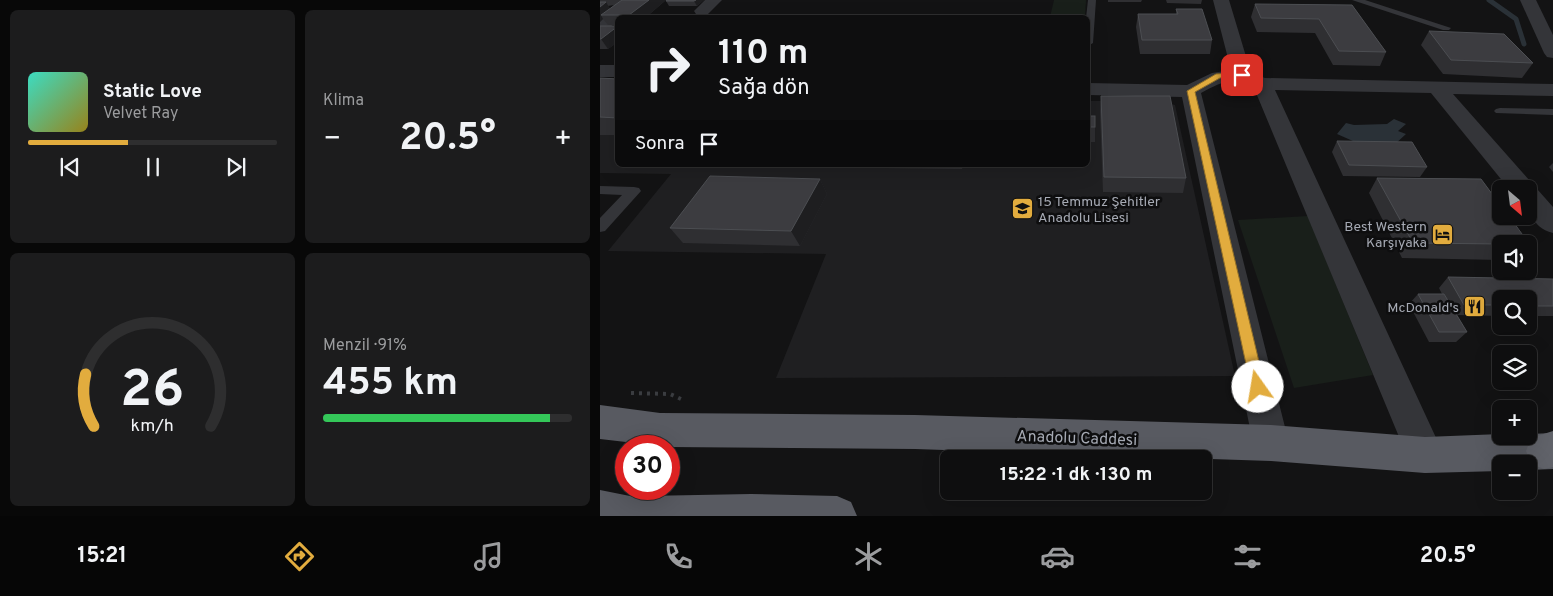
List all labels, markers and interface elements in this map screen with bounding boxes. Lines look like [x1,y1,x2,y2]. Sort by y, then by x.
text: 110 m [718,32,808,76]
icon: right [635,35,700,100]
pin [1221,54,1263,96]
icon: arrive [1228,61,1256,89]
text: Sağa dön [718,75,810,102]
text: Static Love [103,80,202,104]
text: Klima [323,91,364,111]
text: Velvet Ray [103,104,178,124]
text: 20.5° [399,115,496,164]
text: − [323,122,341,158]
text: + [554,122,572,158]
icon: arrive [695,130,723,158]
text: Sonra [635,132,685,156]
icon: previous [56,153,84,181]
icon: pause [139,153,167,181]
icon: next [222,153,250,181]
north arrow [1492,180,1538,225]
map controls [1492,180,1537,500]
place label: 15 Temmuz Şehitler Anadolu Lisesi [1038,194,1161,227]
school or university icon: 15 Temmuz Şehitler Anadolu Lisesi [1010,197,1034,221]
place label: Best Western Karşıyaka [1344,219,1427,252]
hotel icon: Best Western Karşıyaka [1431,222,1455,246]
button: sound [1492,235,1537,280]
button: search [1492,290,1537,335]
restaurant icon: McDonald's [1463,295,1487,319]
place label: McDonald's [1387,300,1459,317]
text: Menzil · 91% [323,336,407,356]
button: layers [1492,345,1537,390]
text: 26 [121,359,184,425]
text: 455 km [323,360,458,409]
position arrow [1231,360,1283,412]
button: + [1492,400,1537,445]
text: km/h [131,415,174,438]
street label: Anadolu Caddesi [1016,427,1137,451]
speed limit sign: 30 [615,435,680,500]
button: − [1492,455,1537,500]
text: 15:22 · 1 dk · 130 m [1000,463,1152,487]
icon: directions [282,539,317,574]
icon: music [471,539,506,574]
icon: phone [661,539,696,574]
icon: climate [851,539,886,574]
icon: car [1040,539,1075,574]
icon: filters [1230,539,1265,574]
text: 15:21 [77,543,127,570]
text: 20.5° [1420,543,1476,570]

